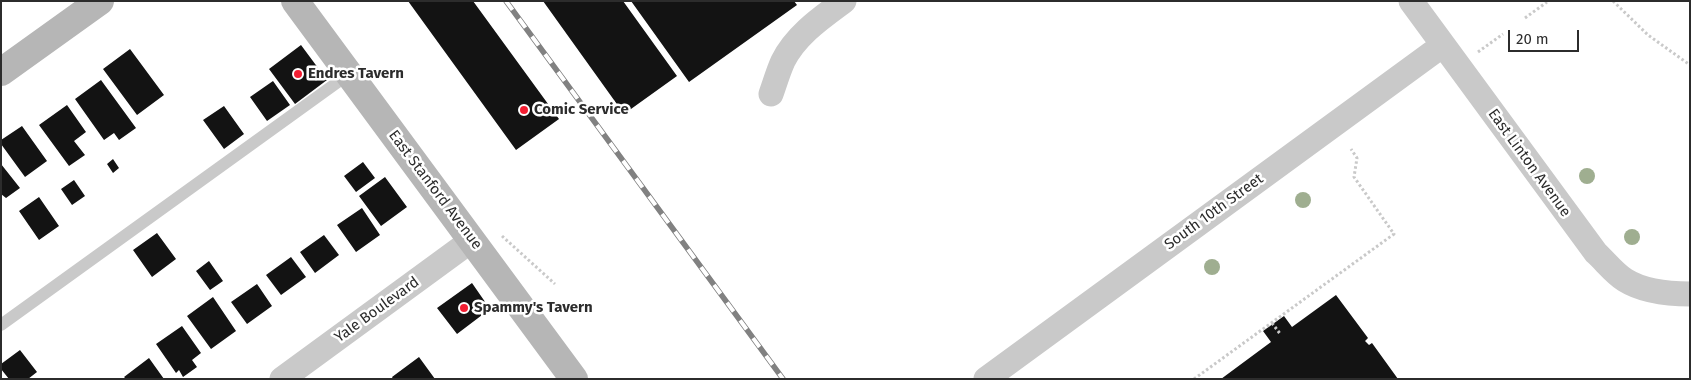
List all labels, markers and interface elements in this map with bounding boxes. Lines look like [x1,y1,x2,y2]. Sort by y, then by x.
scale bar [1511,20,1582,52]
text: 20 m [1516,30,1549,48]
place label: Endres Tavern [308,65,404,83]
marker: Endres Tavern [292,68,304,80]
place label: Comic Service [534,101,629,119]
marker: Comic Service [518,104,530,116]
street label: East Linton Avenue [1484,105,1574,221]
street label: East Stanford Avenue [384,127,486,253]
street label: South 10th Street [1161,170,1267,254]
street label: Yale Boulevard [331,273,423,347]
place label: Spammy's Tavern [474,299,593,317]
marker: Spammy's Tavern [458,302,470,314]

